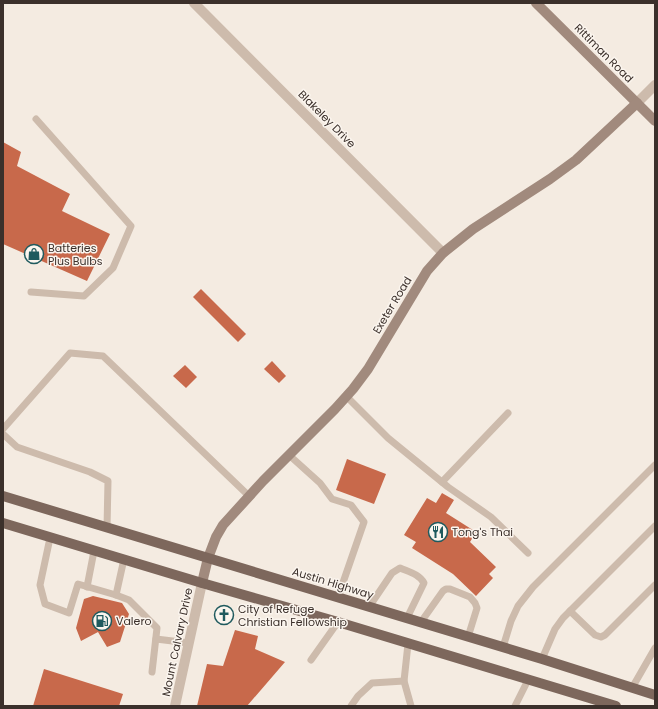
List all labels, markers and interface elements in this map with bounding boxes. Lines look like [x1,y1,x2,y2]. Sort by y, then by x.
street label: Rittiman Road [571,20,637,86]
street label: Blakeley Drive [295,87,360,152]
place label: Batteries Plus Bulbs [48,240,103,269]
shop icon: Batteries Plus Bulbs [23,243,45,265]
street label: Exeter Road [369,273,415,337]
restaurant icon: Tong's Thai [427,521,449,543]
place label: Tong's Thai [452,524,513,540]
street label: Austin Highway [290,563,376,603]
street label: Mount Calvary Drive [158,586,196,698]
place label: City of Refuge Christian Fellowship [238,601,347,630]
church icon: City of Refuge Christian Fellowship [213,604,235,626]
fuel station icon: Valero [91,610,113,632]
place label: Valero [116,613,152,629]

